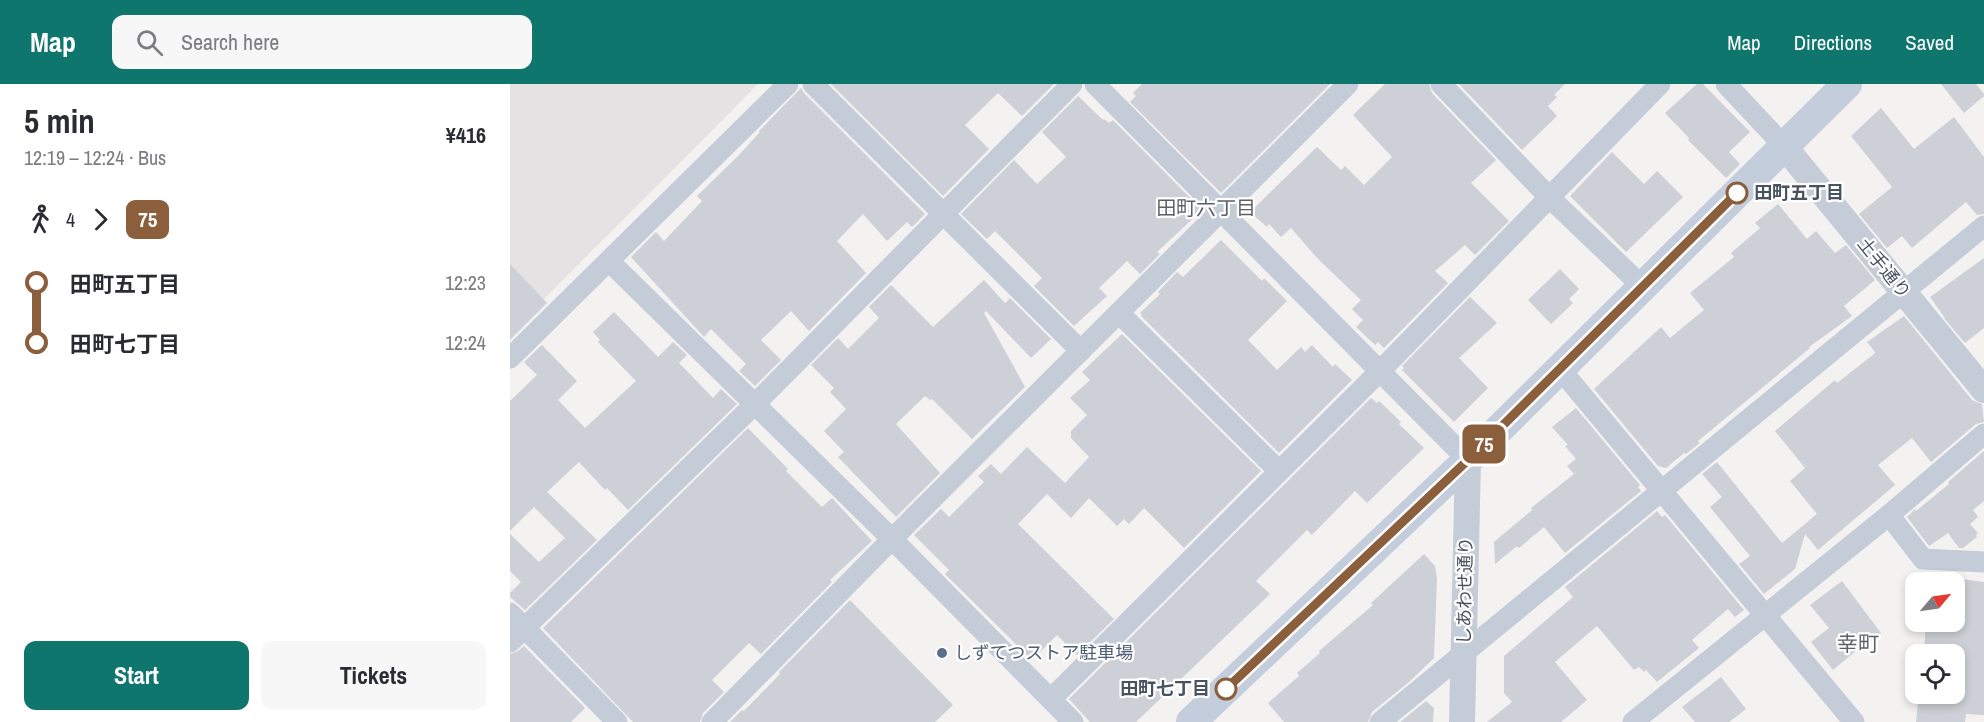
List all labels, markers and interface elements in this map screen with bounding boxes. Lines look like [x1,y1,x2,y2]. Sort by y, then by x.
search box [112,15,532,69]
text: Map [30,23,76,61]
icon: search [133,26,166,59]
text: Search here [181,27,279,57]
text: Map [1727,28,1761,57]
text: Directions [1794,28,1872,57]
text: Saved [1905,28,1954,57]
text: 5 min [24,99,95,143]
text: ¥416 [446,120,486,150]
text: 12:19 – 12:24 · Bus [24,144,166,171]
place label: 田町五丁目 [1754,180,1844,205]
marker: 田町五丁目 [1726,182,1748,204]
district label: 田町六丁目 [1156,194,1256,221]
icon: walk [24,203,57,236]
icon: forward [84,203,117,236]
text: 75 [138,205,157,234]
text: 4 [66,206,75,233]
street label: 土手通り [1852,232,1917,304]
text: 田町五丁目 [70,269,180,299]
text: 12:23 [445,269,486,296]
text: 田町七丁目 [70,329,180,359]
text: 12:24 [445,329,486,356]
line badge: 75 [1457,424,1511,464]
text: 75 [1474,430,1494,459]
street label: しあわせ通り [1451,537,1478,645]
north arrow [1905,572,1965,632]
map controls [1905,572,1965,704]
district label: 幸町 [1837,629,1879,658]
place label: しずてつストア駐車場 [954,640,1133,665]
button: Start [24,641,249,710]
button: Tickets [261,641,486,710]
button: locate [1905,644,1965,704]
marker: しずてつストア駐車場 [935,646,949,660]
place label: 田町七丁目 [1120,676,1210,701]
marker: 田町七丁目 [1215,678,1237,700]

